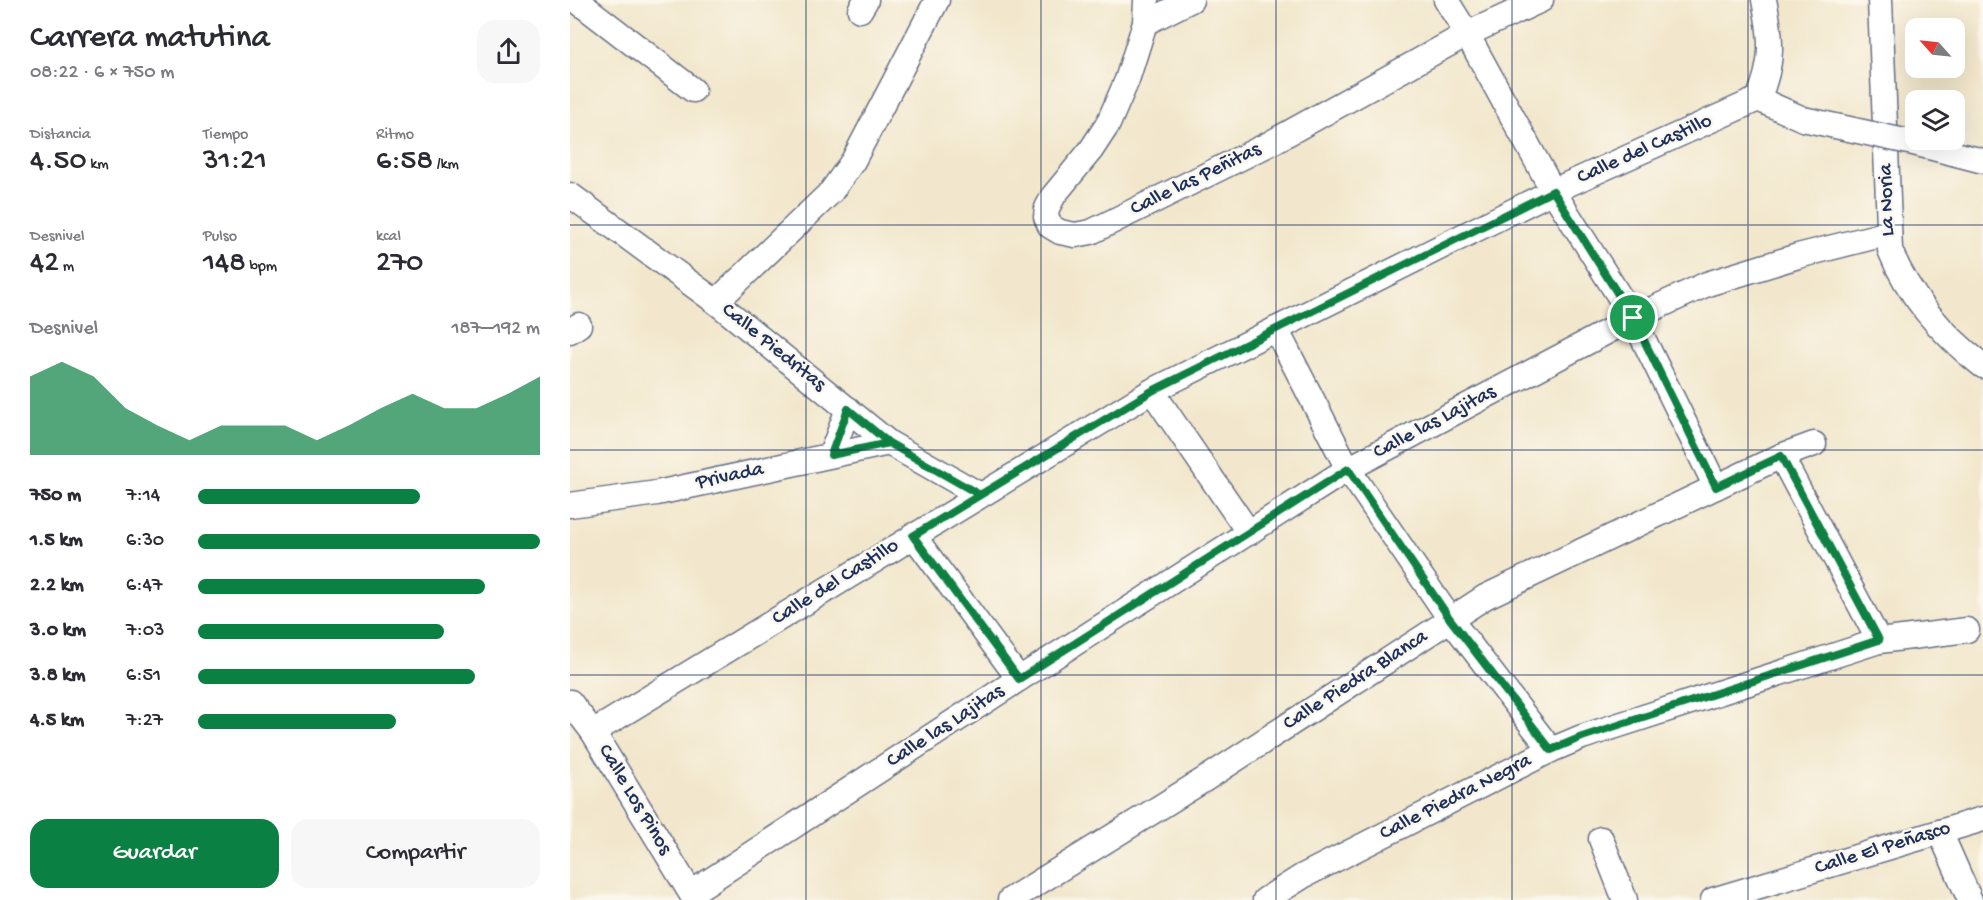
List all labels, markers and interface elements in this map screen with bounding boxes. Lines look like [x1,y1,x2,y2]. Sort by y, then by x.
north arrow [1905,18,1965,78]
map controls [1905,18,1965,150]
text: Carrera matutina [30,20,270,58]
button: share [477,20,540,83]
text: 08:22 · 6 × 750 m [30,62,174,85]
button: layers [1905,90,1965,150]
street label: Calle del Castillo [1574,109,1716,191]
text: Distancia [30,126,91,145]
text: Tiempo [203,126,248,145]
text: Ritmo [376,126,414,145]
street label: Calle las Peñitas [1127,137,1266,222]
text: 4.50 [30,145,86,180]
text: 31:21 [203,145,267,180]
text: 6:58 [376,145,433,180]
text: km [86,156,109,175]
text: /km [433,156,459,175]
street label: La Noria [1874,162,1902,237]
text: Desnivel [30,228,84,247]
text: Pulso [203,228,237,247]
text: kcal [376,228,401,247]
text: 42 [30,247,59,282]
text: 148 [203,247,246,282]
text: 270 [376,247,423,282]
text: m [59,258,74,277]
text: bpm [246,258,277,277]
pin [1607,292,1658,343]
street label: Calle Piedritas [716,298,831,399]
icon: arrive [1616,301,1649,334]
text: Desnivel [30,318,98,341]
text: 187–192 m [451,318,540,341]
street label: Calle las Lajitas [1369,380,1502,466]
street label: Privada [693,457,767,497]
text: 750 m [30,485,81,508]
text: 7:14 [126,485,160,508]
text: 1.5 km [30,530,83,553]
text: 6:30 [126,530,164,553]
street label: Calle del Castillo [768,534,904,632]
text: 2.2 km [30,575,84,598]
text: 6:47 [126,575,162,598]
text: 3.0 km [30,620,86,643]
text: 7:03 [126,620,164,643]
street label: Calle Piedra Blanca [1279,624,1434,737]
text: 3.8 km [30,665,85,688]
text: 6:51 [126,665,161,688]
street label: Calle las Lajitas [883,679,1011,774]
text: 4.5 km [30,710,84,733]
text: 7:27 [126,710,163,733]
street label: Calle Los Pinos [591,740,677,861]
street label: Calle Piedra Negra [1376,748,1537,847]
street label: Calle El Peñasco [1812,816,1954,882]
button: Guardar [30,819,279,888]
button: Compartir [291,819,540,888]

